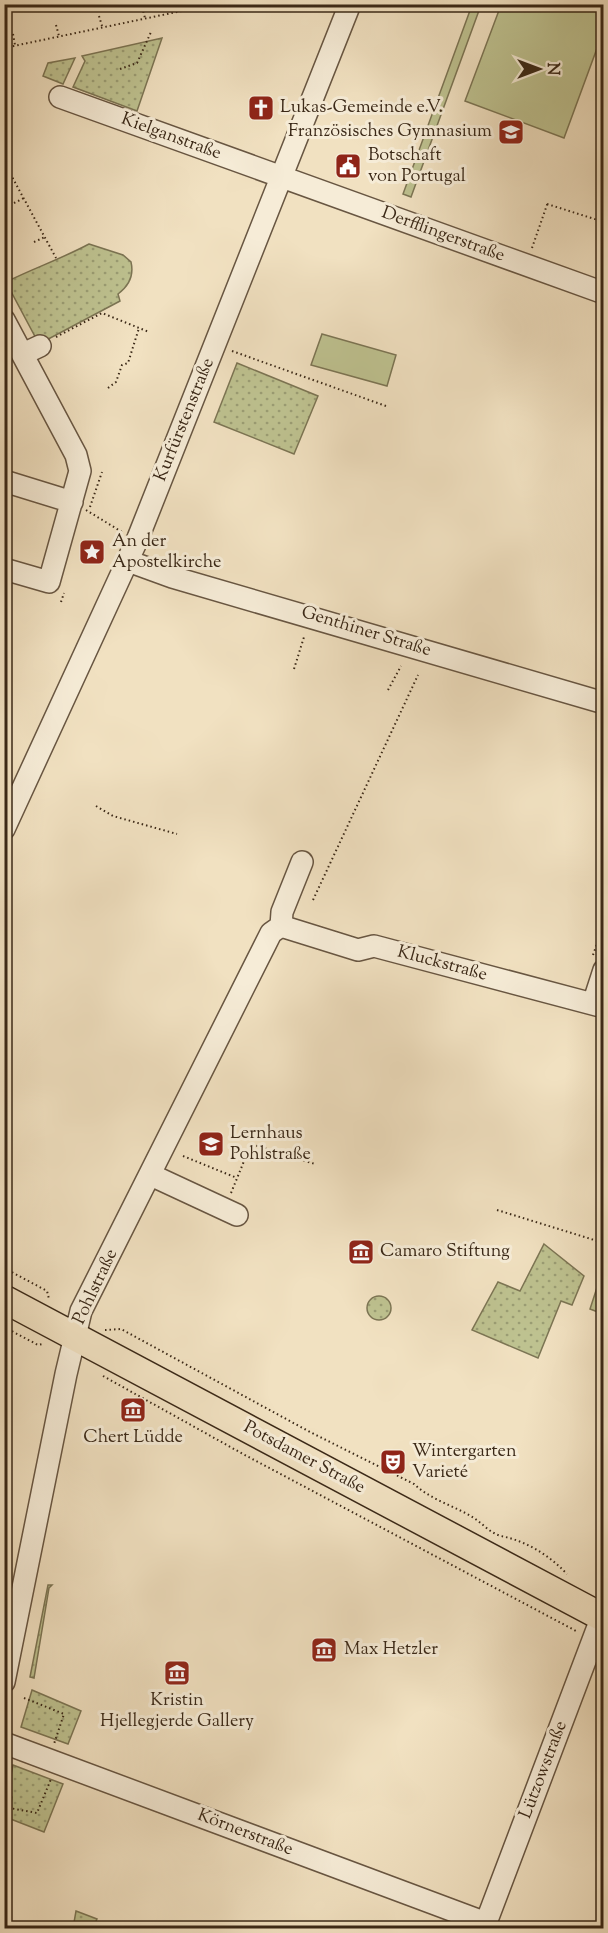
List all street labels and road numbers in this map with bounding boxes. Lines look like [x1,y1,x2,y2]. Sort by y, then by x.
street label: Kielganstraße [117,107,225,167]
street label: Derfflingerstraße [378,201,508,269]
street label: Kurfürstenstraße [148,354,222,486]
street label: Genthiner Straße [298,600,434,664]
street label: Kluckstraße [394,940,490,988]
street label: Pohlstraße [67,1245,125,1329]
street label: Potsdamer Straße [239,1415,369,1501]
street label: Lützowstraße [513,1717,575,1823]
street label: Körnerstraße [193,1803,297,1863]

